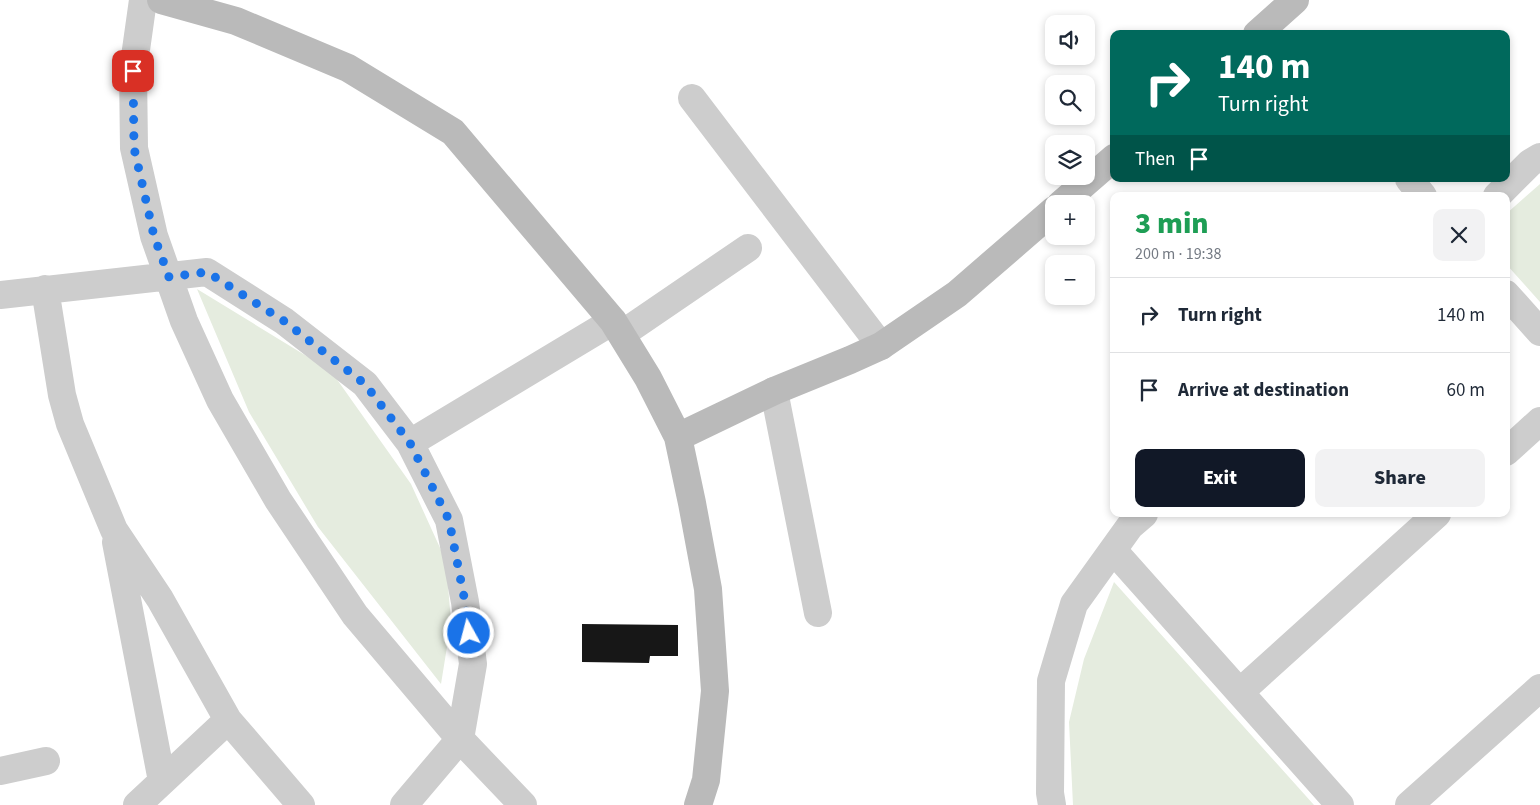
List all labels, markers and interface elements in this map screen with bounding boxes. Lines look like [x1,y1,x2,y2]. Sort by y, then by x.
map controls [1045,15,1095,305]
button: sound [1045,15,1095,65]
text: 140 m [1218,42,1310,92]
pin [112,50,154,92]
icon: right [1135,50,1200,115]
icon: arrive [119,57,147,85]
button: search [1045,75,1095,125]
text: Turn right [1218,88,1308,120]
button: layers [1045,135,1095,185]
icon: arrive [1185,145,1213,173]
text: Then [1135,146,1175,173]
button: + [1045,195,1095,245]
text: 3 min [1135,202,1209,245]
button: close [1433,209,1485,261]
text: 200 m · 19:38 [1135,243,1222,265]
button: − [1045,255,1095,305]
icon: right [1135,301,1163,329]
text: Turn right [1178,302,1262,329]
text: 140 m [1437,302,1485,329]
icon: arrive [1135,376,1163,404]
text: Arrive at destination [1178,377,1349,404]
text: 60 m [1447,377,1485,404]
button: Exit [1135,449,1305,507]
button: Share [1315,449,1485,507]
position arrow [442,606,494,658]

